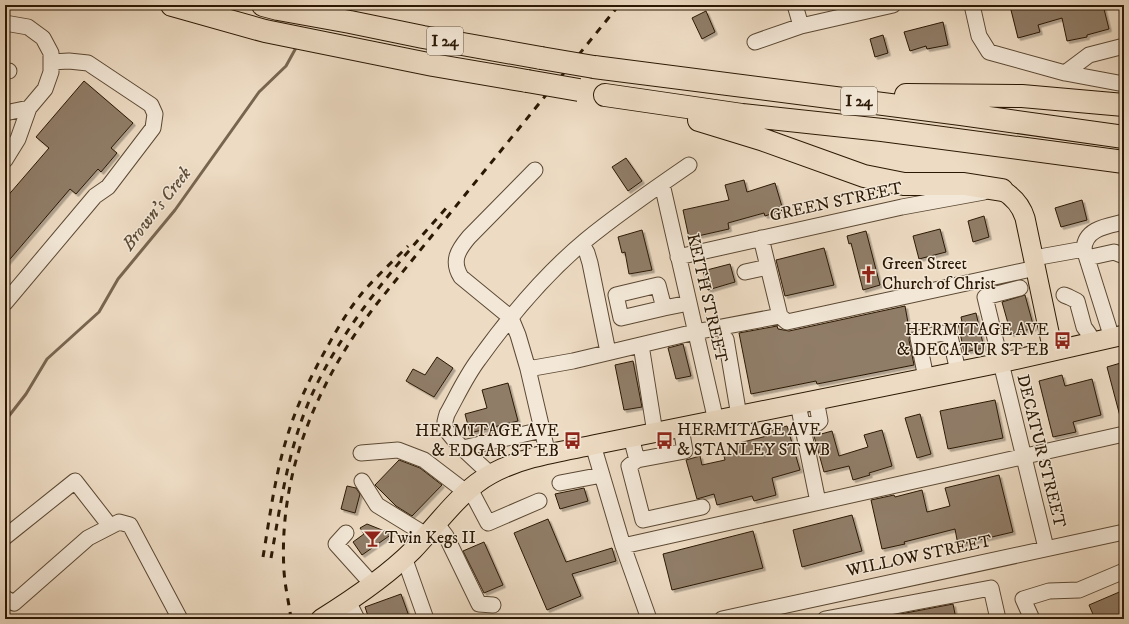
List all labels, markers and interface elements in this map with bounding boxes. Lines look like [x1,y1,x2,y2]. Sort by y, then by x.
road number: I 24 [427,27,463,55]
road number: I 24 [841,87,877,115]
water label: Brown's Creek [117,163,197,256]
street label: GREEN STREET [768,177,904,227]
street label: KEITH STREET [681,231,733,365]
place label: Green Street Church of Christ [882,253,996,295]
church icon: Green Street Church of Christ [859,264,879,284]
place label: HERMITAGE AVE & DECATUR ST EB [897,319,1049,361]
bus stop icon: HERMITAGE AVE & DECATUR ST EB [1052,330,1072,350]
street label: DECATUR STREET [1011,372,1071,530]
place label: HERMITAGE AVE & STANLEY ST WB [677,419,830,461]
place label: HERMITAGE AVE & EDGAR ST EB [415,420,559,462]
bus stop icon: HERMITAGE AVE & STANLEY ST WB [654,430,674,450]
bus stop icon: HERMITAGE AVE & EDGAR ST EB [562,431,582,451]
place label: Twin Kegs II [385,527,476,549]
bar icon: Twin Kegs II [362,528,382,548]
street label: WILLOW STREET [843,530,994,582]

